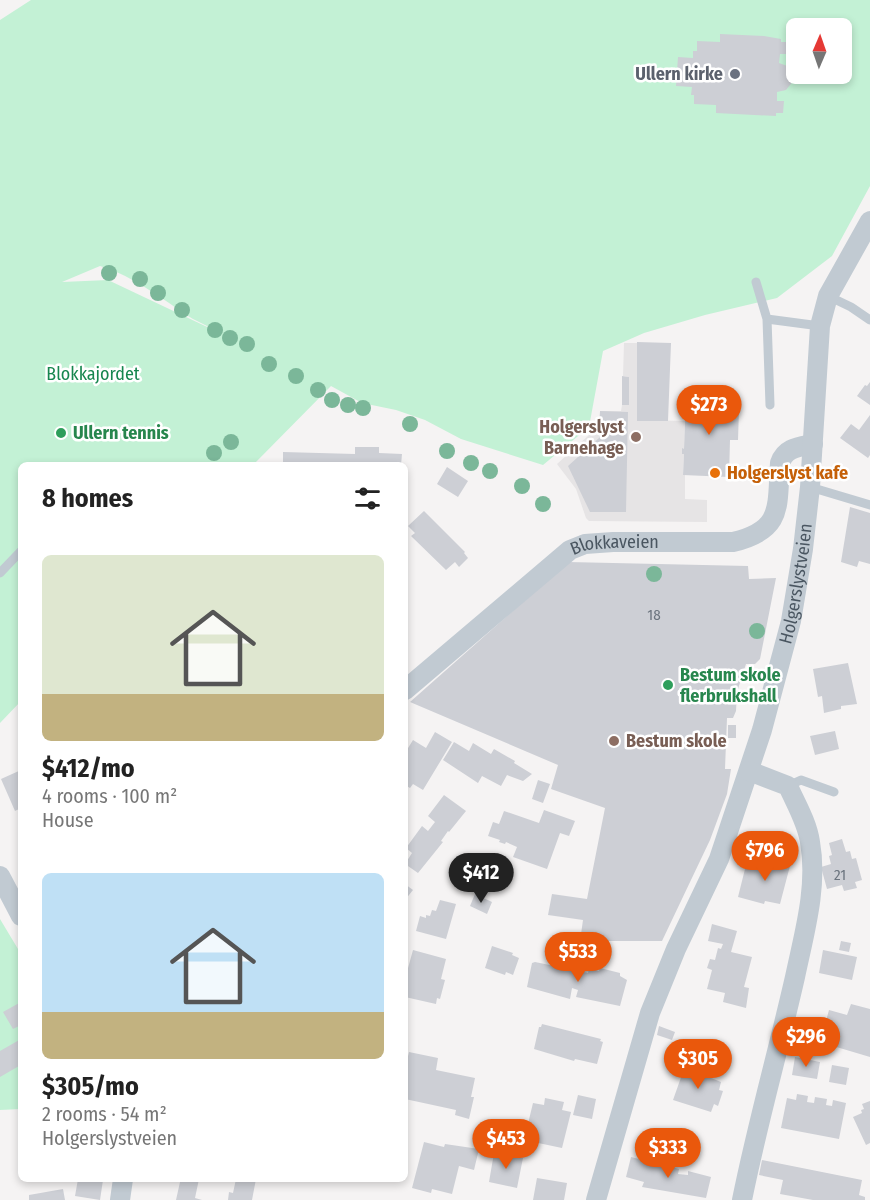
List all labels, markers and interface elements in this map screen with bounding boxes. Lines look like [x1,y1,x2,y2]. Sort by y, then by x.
north arrow [786,18,852,84]
map controls [786,18,852,84]
place label: Ullern kirke [635,63,723,85]
marker: Ullern kirke [728,67,742,81]
park label: Blokkajordet [46,363,140,385]
pin: $273 [673,385,745,436]
text: $273 [691,392,727,416]
place label: Holgerslyst Barnehage [539,416,625,459]
place label: Ullern tennis [73,422,169,444]
marker: Ullern tennis [54,426,68,440]
marker: Holgerslyst Barnehage [629,430,643,444]
place label: Holgerslyst kafe [727,462,848,484]
marker: Holgerslyst kafe [708,466,722,480]
icon: filters [351,482,384,515]
text: 8 homes [42,483,133,514]
street label: Holgerslystveien [774,522,817,646]
street label: Blokkaveien [567,531,659,560]
icon: home [159,594,267,702]
house number: 18 [647,606,661,624]
place label: Bestum skole flerbrukshall [680,664,781,707]
marker: Bestum skole flerbrukshall [661,678,675,692]
place label: Bestum skole [626,730,727,752]
marker: Bestum skole [607,734,621,748]
text: $412/mo [42,753,135,784]
text: 4 rooms · 100 m² [42,784,177,808]
text: House [42,808,94,832]
pin: $796 [729,831,801,882]
text: $796 [746,838,784,862]
pin: $412 [445,853,517,904]
text: $412 [463,860,499,884]
house number: 21 [834,866,846,884]
icon: home [159,912,267,1020]
pin: $533 [542,932,614,983]
text: $533 [559,939,597,963]
pin: $296 [770,1017,842,1068]
text: $296 [786,1024,826,1048]
pin: $305 [662,1039,734,1090]
text: $305 [678,1046,718,1070]
text: $305/mo [42,1071,139,1102]
text: 2 rooms · 54 m² [42,1102,167,1126]
pin: $453 [470,1119,542,1170]
text: Holgerslystveien [42,1126,177,1150]
text: $453 [486,1126,526,1150]
pin: $333 [632,1128,704,1179]
text: $333 [649,1135,687,1159]

